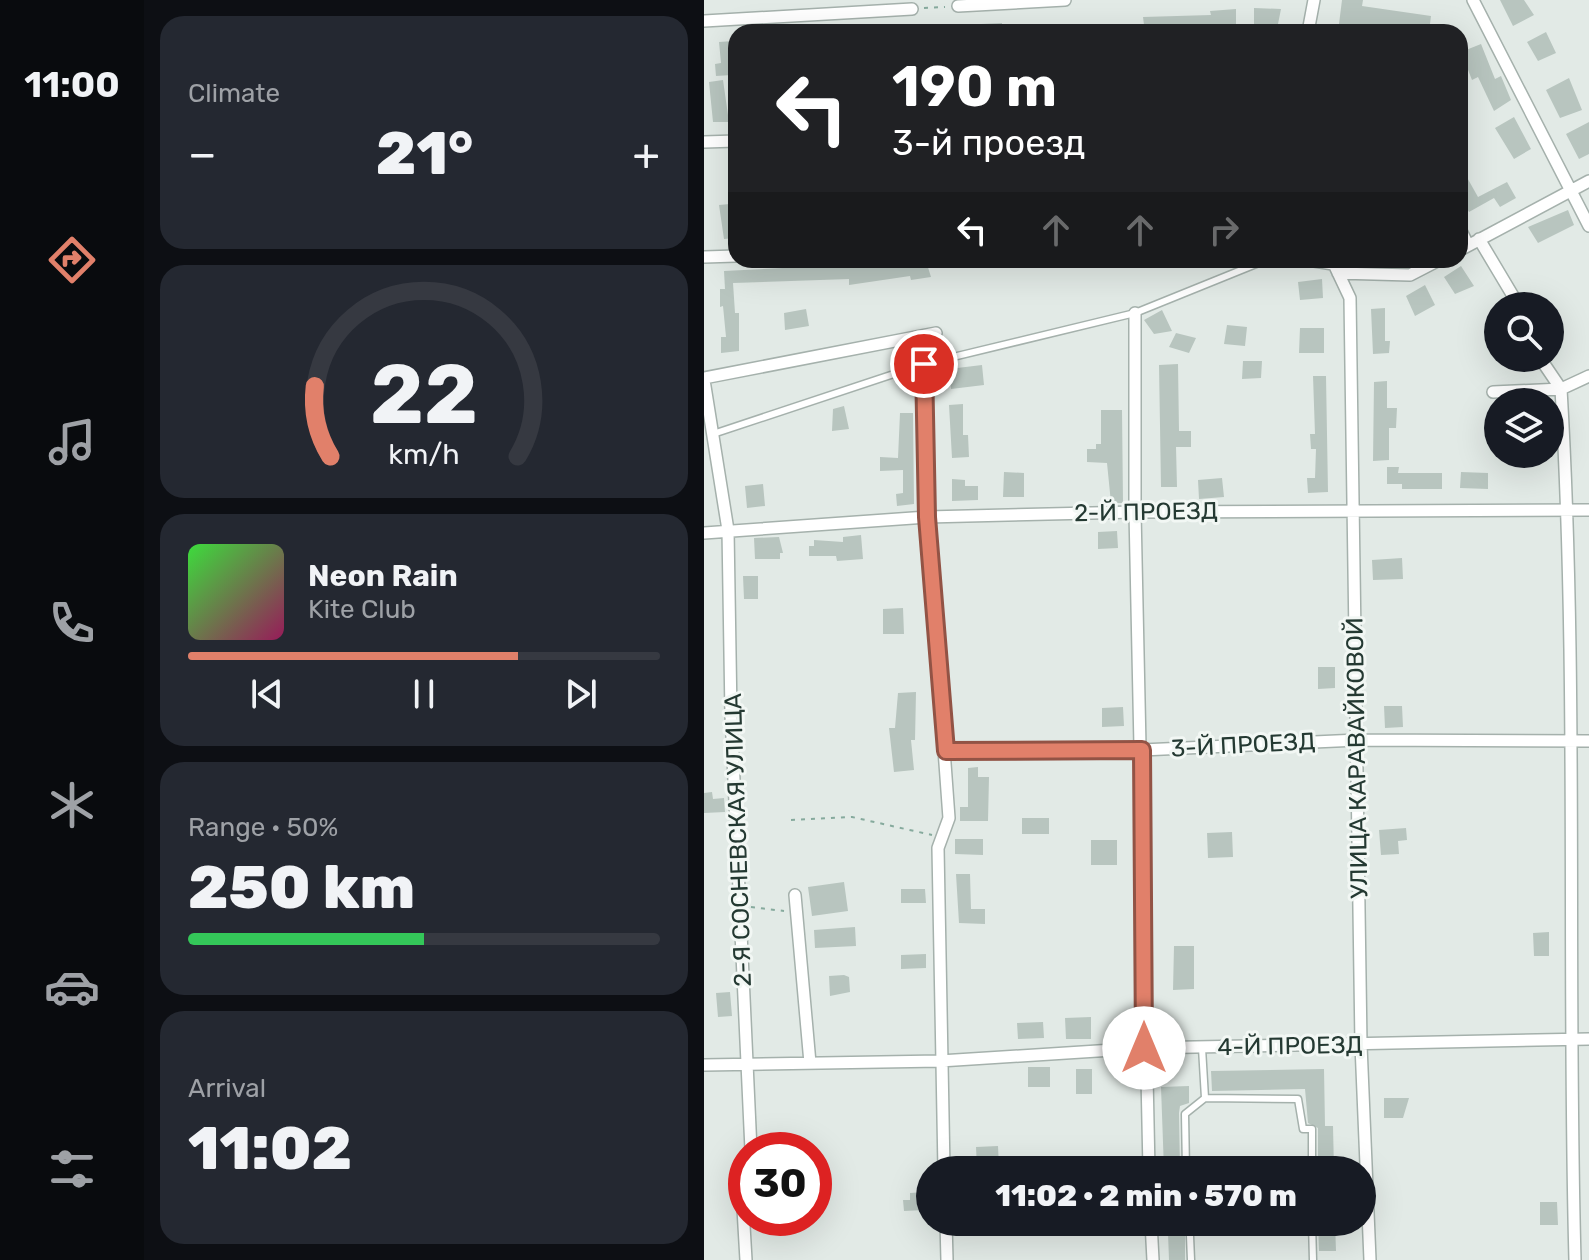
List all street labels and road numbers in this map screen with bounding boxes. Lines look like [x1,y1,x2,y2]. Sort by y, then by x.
street label: 2-Й ПРОЕЗД [1074,497,1218,527]
street label: УЛИЦА КАРАВАЙКОВОЙ [1341,617,1373,899]
street label: 2-Я СОСНЕВСКАЯ УЛИЦА [719,693,757,987]
street label: 3-Й ПРОЕЗД [1170,727,1316,763]
street label: 4-Й ПРОЕЗД [1217,1031,1363,1061]

